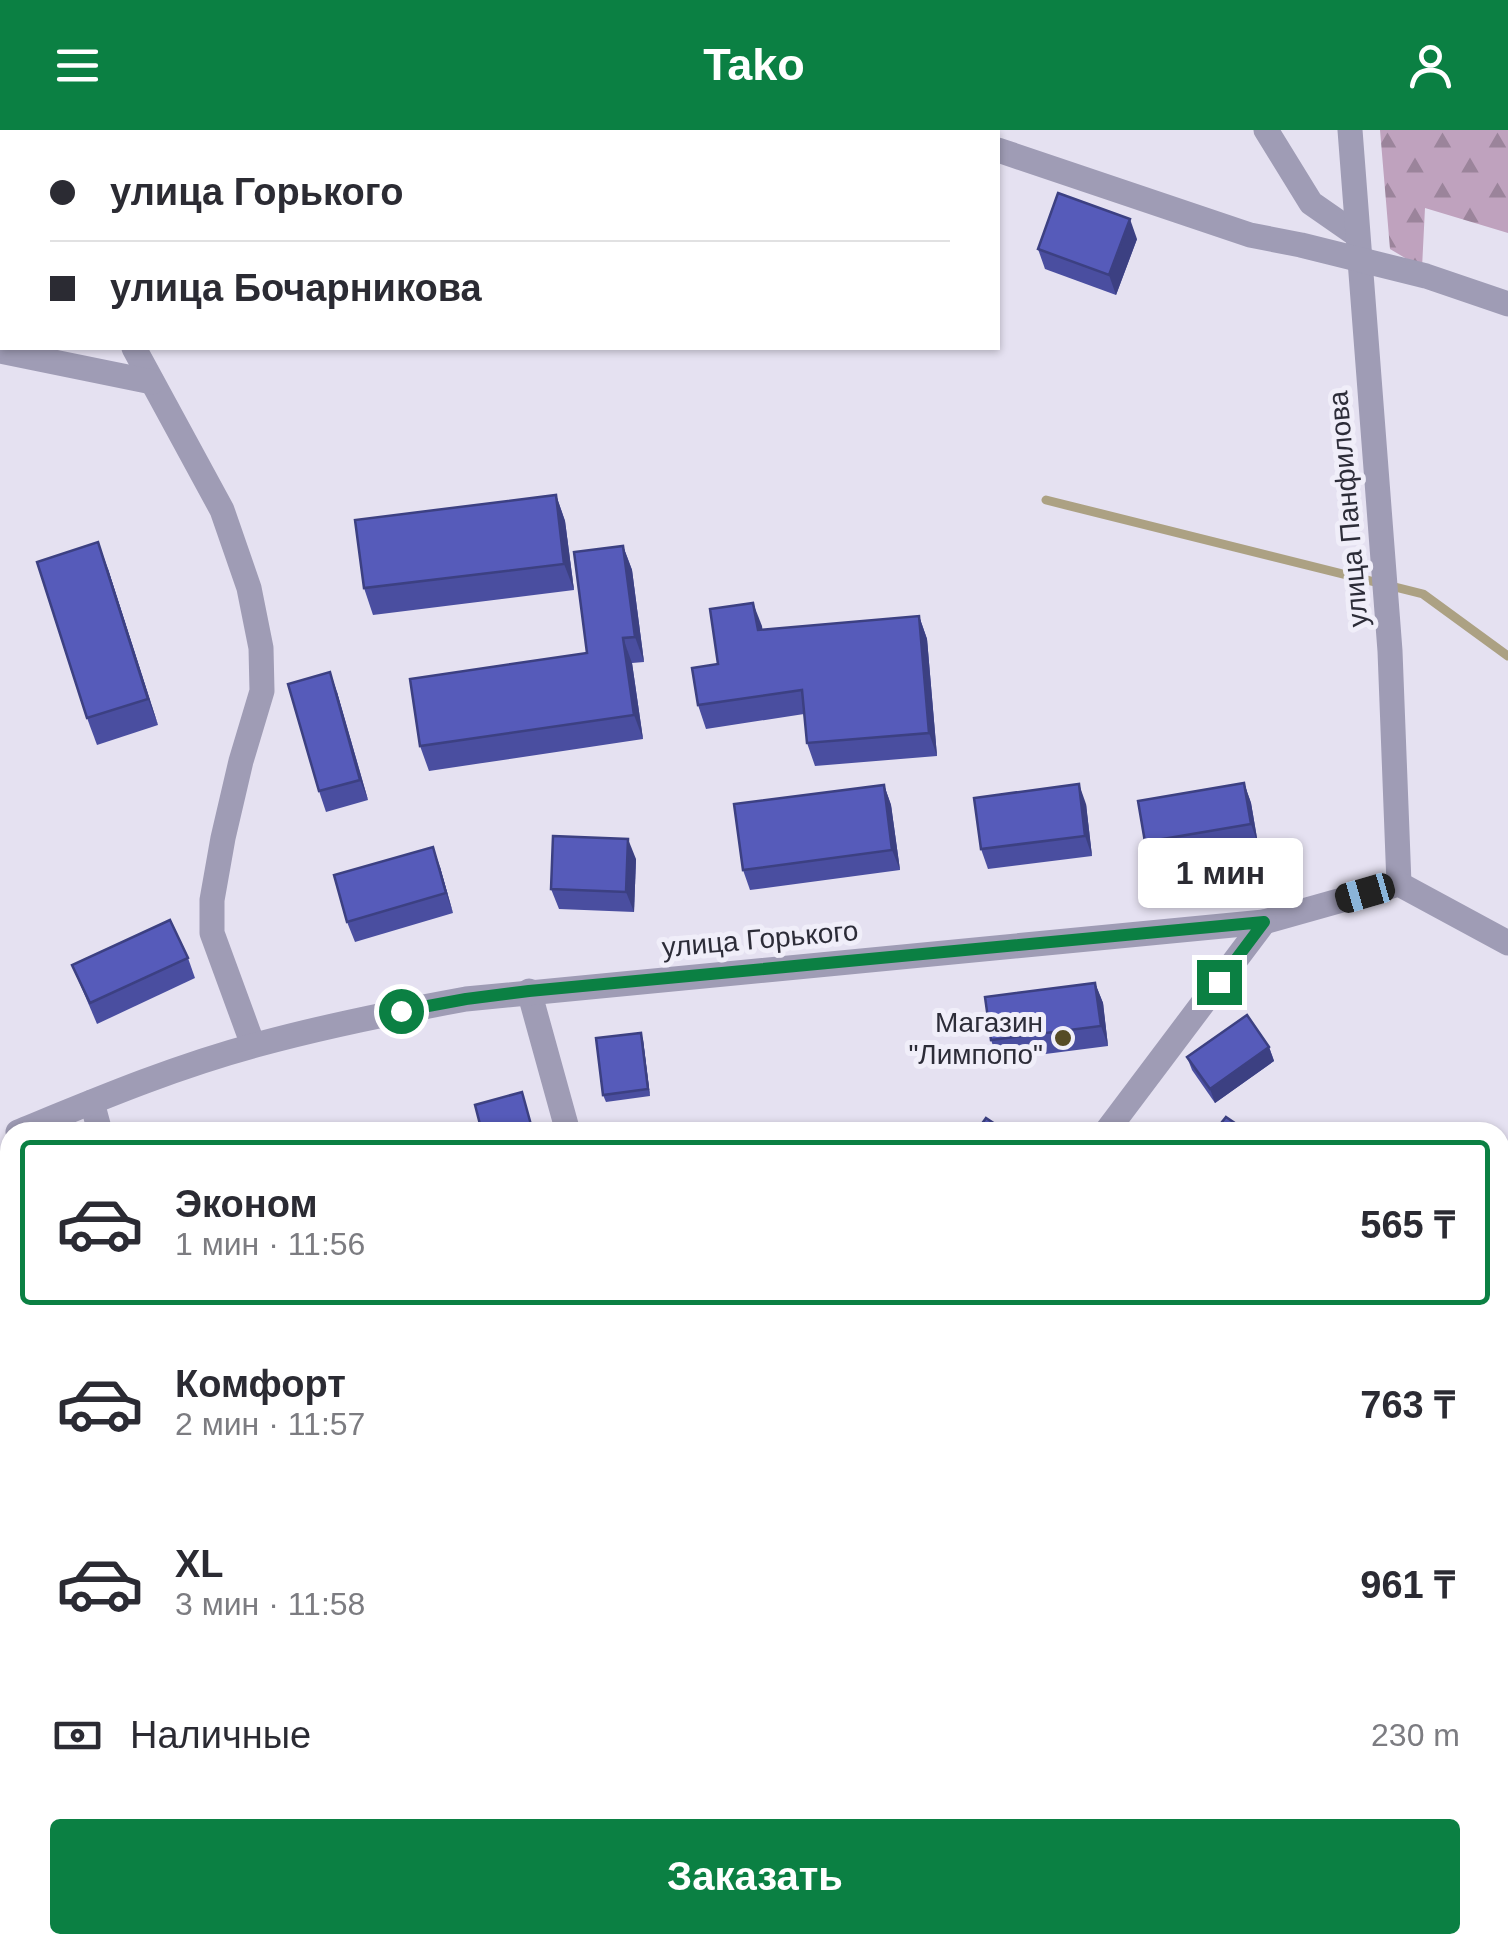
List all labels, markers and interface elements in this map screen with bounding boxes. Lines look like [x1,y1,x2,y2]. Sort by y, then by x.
icon: menu [50,38,105,93]
icon: person [1403,38,1458,93]
text: Tako [703,39,805,90]
text: улица Горького [110,171,403,213]
text: улица Бочарникова [110,267,482,309]
street label: улица Панфилова [1322,389,1374,628]
callout: 1 мин [1136,837,1302,907]
text: 1 мин [1176,855,1265,891]
car [1332,870,1398,916]
street label: улица Горького [660,915,860,963]
route end [1197,960,1242,1005]
route start [379,989,424,1034]
place label: Магазин "Лимпопо" [908,1007,1043,1070]
marker: Магазин "Лимпопо" [1052,1027,1074,1049]
icon: car [55,1178,145,1268]
text: Эконом [175,1183,318,1225]
text: 565 ₸ [1360,1204,1455,1246]
text: 1 мин · 11:56 [175,1226,365,1262]
icon: car [55,1358,145,1448]
text: Комфорт [175,1363,346,1405]
text: 763 ₸ [1360,1384,1455,1426]
text: 2 мин · 11:57 [175,1406,365,1442]
icon: car [55,1538,145,1628]
text: XL [175,1543,224,1585]
text: 961 ₸ [1360,1564,1455,1606]
text: 3 мин · 11:58 [175,1586,365,1622]
icon: cash [50,1708,105,1763]
text: Наличные [130,1714,311,1756]
text: 230 m [1371,1717,1460,1753]
button: Заказать [50,1819,1460,1934]

